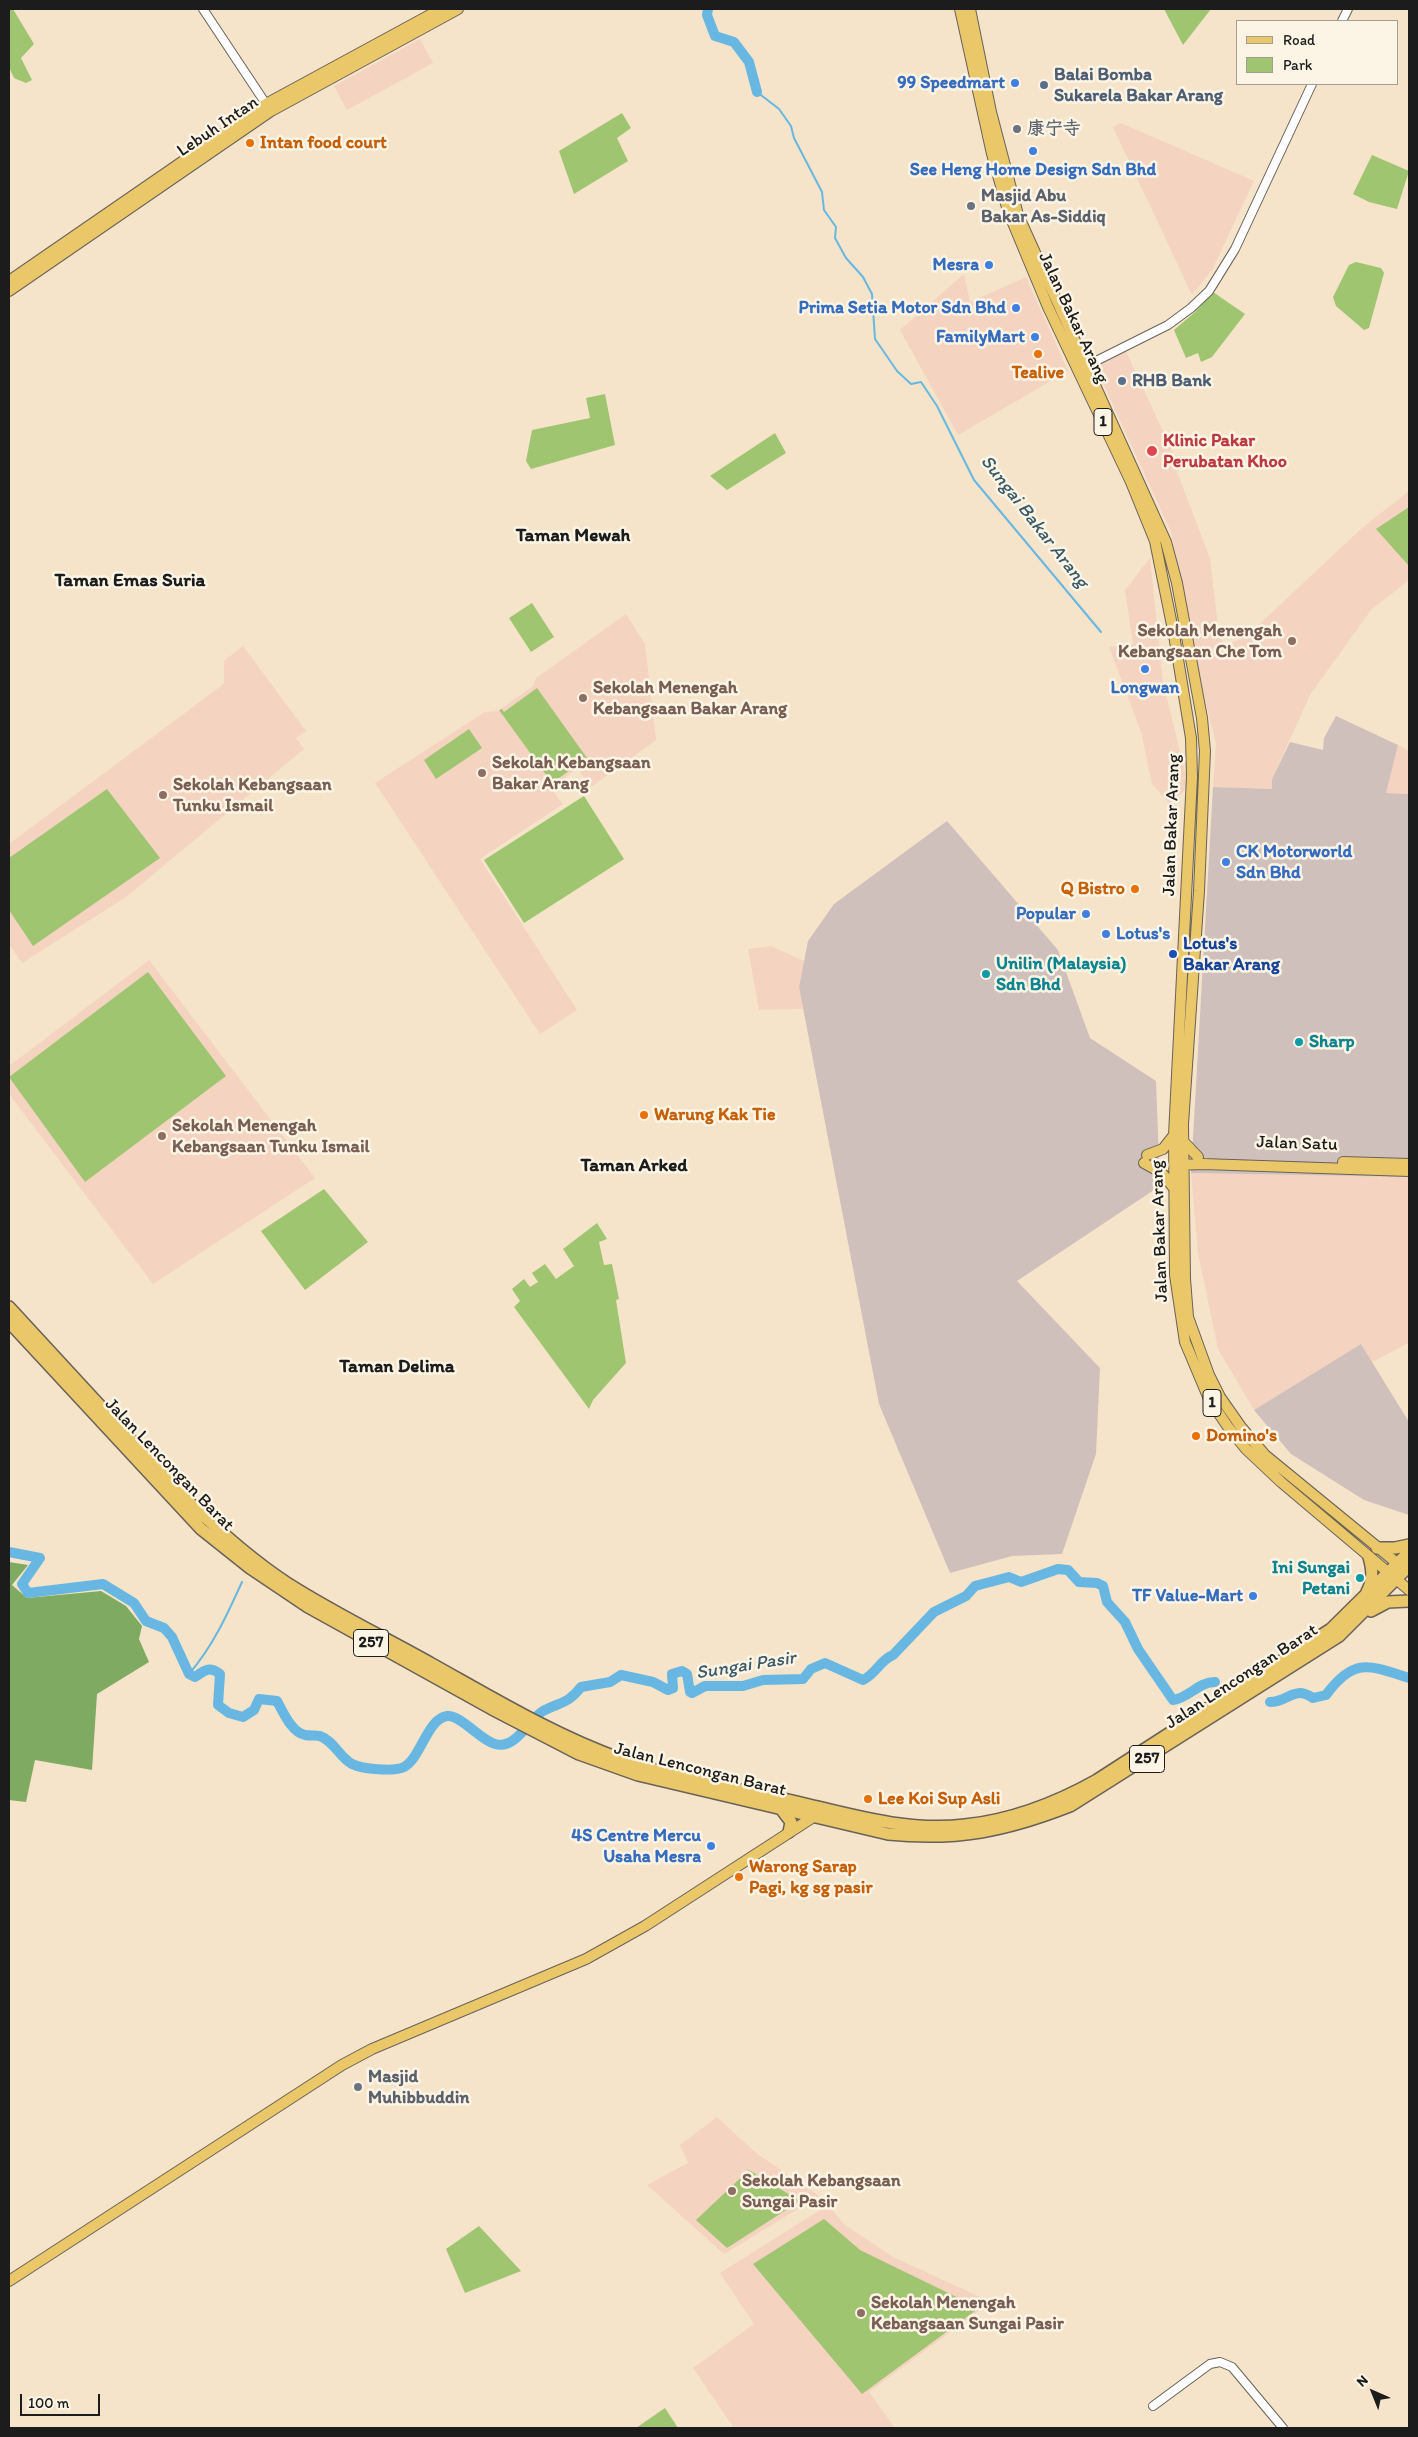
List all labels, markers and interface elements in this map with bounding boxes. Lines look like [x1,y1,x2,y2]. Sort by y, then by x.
legend [1236,20,1398,85]
text: Road [1283,31,1315,49]
text: Park [1283,56,1313,74]
place label: Balai Bomba Sukarela Bakar Arang [1054,64,1223,106]
place label: 99 Speedmart [897,72,1005,94]
marker: 99 Speedmart [1009,77,1021,89]
marker: Balai Bomba Sukarela Bakar Arang [1038,79,1050,91]
street label: Lebuh Intan [173,92,263,162]
place label: 康宁寺 [1027,118,1081,140]
marker: 康宁寺 [1011,123,1023,135]
place label: Intan food court [260,132,387,154]
marker: Intan food court [244,137,256,149]
marker: See Heng Home Design Sdn Bhd [1027,145,1039,157]
place label: See Heng Home Design Sdn Bhd [910,159,1156,181]
place label: Masjid Abu Bakar As-Siddiq [981,185,1106,228]
marker: Masjid Abu Bakar As-Siddiq [965,200,977,212]
street label: Jalan Bakar Arang [1033,249,1113,387]
place label: Mesra [933,254,979,276]
marker: Mesra [983,259,995,271]
place label: Prima Setia Motor Sdn Bhd [798,297,1006,319]
marker: Prima Setia Motor Sdn Bhd [1010,302,1022,314]
place label: FamilyMart [936,326,1025,348]
marker: FamilyMart [1029,331,1041,343]
marker: Tealive [1032,348,1044,360]
place label: Tealive [1012,362,1064,384]
place label: RHB Bank [1132,370,1212,392]
marker: RHB Bank [1116,375,1128,387]
road number: 1 [1094,408,1112,436]
place label: Klinic Pakar Perubatan Khoo [1163,430,1287,472]
marker: Klinic Pakar Perubatan Khoo [1145,444,1159,458]
water label: Sungai Bakar Arang [975,451,1093,593]
district label: Taman Mewah [516,525,630,547]
district label: Taman Emas Suria [55,570,205,592]
place label: Sekolah Menengah Kebangsaan Che Tom [1118,620,1282,662]
marker: Sekolah Menengah Kebangsaan Che Tom [1286,635,1298,647]
marker: Longwan [1139,663,1151,675]
place label: Sekolah Menengah Kebangsaan Bakar Arang [593,677,787,720]
place label: Longwan [1111,677,1179,699]
marker: Sekolah Menengah Kebangsaan Bakar Arang [577,692,589,704]
place label: Sekolah Kebangsaan Bakar Arang [492,752,651,794]
street label: Jalan Bakar Arang [1159,754,1185,896]
marker: Sekolah Kebangsaan Bakar Arang [476,767,488,779]
place label: Sekolah Kebangsaan Tunku Ismail [173,774,332,816]
marker: Sekolah Kebangsaan Tunku Ismail [157,789,169,801]
place label: CK Motorworld Sdn Bhd [1236,841,1352,884]
marker: CK Motorworld Sdn Bhd [1220,856,1232,868]
place label: Q Bistro [1061,878,1125,900]
marker: Q Bistro [1129,883,1141,895]
place label: Popular [1016,903,1076,925]
marker: Popular [1080,908,1092,920]
place label: Lotus's [1116,923,1170,945]
marker: Lotus's [1100,928,1112,940]
place label: Lotus's Bakar Arang [1183,933,1280,976]
marker: Lotus's Bakar Arang [1167,948,1179,960]
place label: Unilin (Malaysia) Sdn Bhd [996,953,1126,996]
marker: Unilin (Malaysia) Sdn Bhd [980,968,992,980]
place label: Sharp [1309,1031,1354,1053]
marker: Sharp [1293,1036,1305,1048]
place label: Warung Kak Tie [654,1104,775,1126]
marker: Warung Kak Tie [638,1109,650,1121]
place label: Sekolah Menengah Kebangsaan Tunku Ismail [172,1115,370,1158]
marker: Sekolah Menengah Kebangsaan Tunku Ismail [156,1130,168,1142]
street label: Jalan Satu [1256,1132,1338,1156]
district label: Taman Arked [580,1155,688,1177]
street label: Jalan Bakar Arang [1147,1160,1173,1302]
district label: Taman Delima [339,1356,455,1378]
road number: 1 [1203,1390,1221,1416]
street label: Jalan Lencongan Barat [100,1394,238,1536]
place label: Domino's [1206,1425,1277,1447]
marker: Domino's [1190,1430,1202,1442]
place label: Ini Sungai Petani [1272,1557,1350,1600]
marker: Ini Sungai Petani [1354,1572,1366,1584]
place label: TF Value-Mart [1132,1585,1243,1607]
marker: TF Value-Mart [1247,1590,1259,1602]
street label: Jalan Lencongan Barat [1162,1620,1322,1734]
road number: 257 [354,1630,388,1656]
water label: Sungai Pasir [695,1647,797,1685]
street label: Jalan Lencongan Barat [612,1738,788,1802]
road number: 257 [1130,1746,1164,1772]
place label: Lee Koi Sup Asli [878,1788,1000,1810]
marker: Lee Koi Sup Asli [862,1793,874,1805]
place label: 4S Centre Mercu Usaha Mesra [571,1825,701,1868]
marker: 4S Centre Mercu Usaha Mesra [705,1840,717,1852]
place label: Warong Sarap Pagi, kg sg pasir [749,1856,873,1898]
marker: Warong Sarap Pagi, kg sg pasir [733,1871,745,1883]
place label: Masjid Muhibbuddin [368,2066,470,2108]
marker: Masjid Muhibbuddin [352,2081,364,2093]
place label: Sekolah Kebangsaan Sungai Pasir [742,2170,901,2212]
marker: Sekolah Kebangsaan Sungai Pasir [726,2185,738,2197]
place label: Sekolah Menengah Kebangsaan Sungai Pasir [871,2292,1064,2334]
marker: Sekolah Menengah Kebangsaan Sungai Pasir [855,2307,867,2319]
north arrow [1348,2367,1398,2417]
text: N [1353,2371,1372,2390]
scale bar [22,2384,102,2416]
text: 100 m [28,2394,69,2412]

